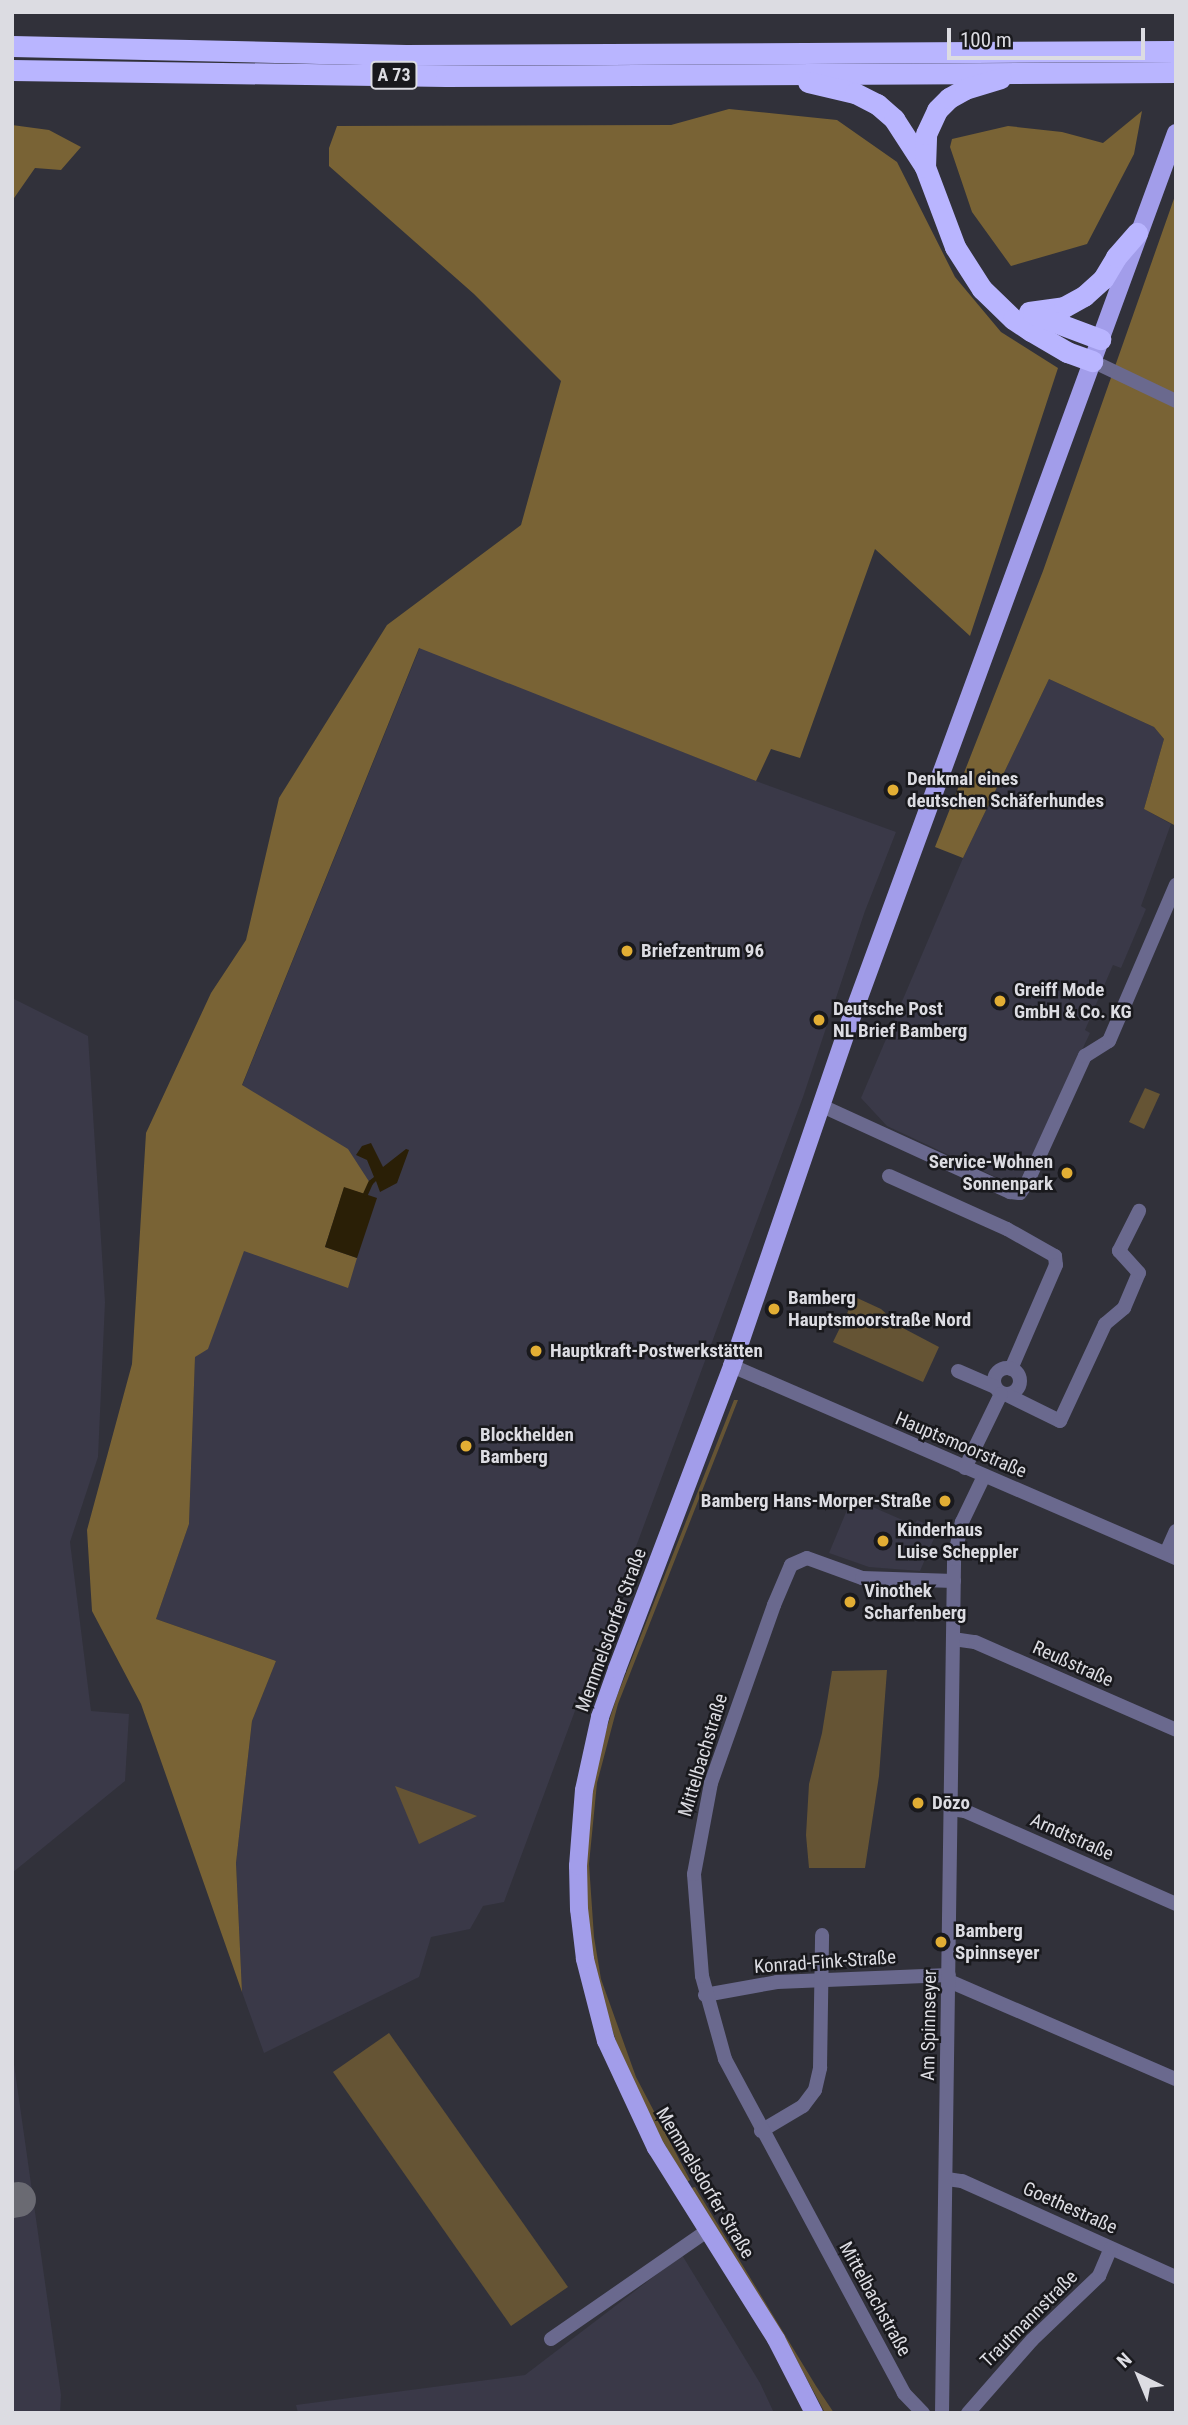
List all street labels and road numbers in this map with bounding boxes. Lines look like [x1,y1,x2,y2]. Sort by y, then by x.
road number: A 73 [370,60,418,90]
street label: Hauptsmoorstraße [892,1407,1030,1483]
street label: Memmelsdorfer Straße [571,1545,651,1715]
street label: Reußstraße [1029,1636,1117,1692]
street label: Mittelbachstraße [673,1691,733,1819]
street label: Arndtstraße [1027,1809,1117,1865]
street label: Konrad-Fink-Straße [753,1946,897,1978]
street label: Am Spinnseyer [917,1969,941,2081]
street label: Memmelsdorfer Straße [651,2103,759,2263]
street label: Goethestraße [1019,2177,1121,2239]
street label: Mittelbachstraße [834,2238,916,2360]
street label: Trautmannstraße [976,2266,1082,2372]

